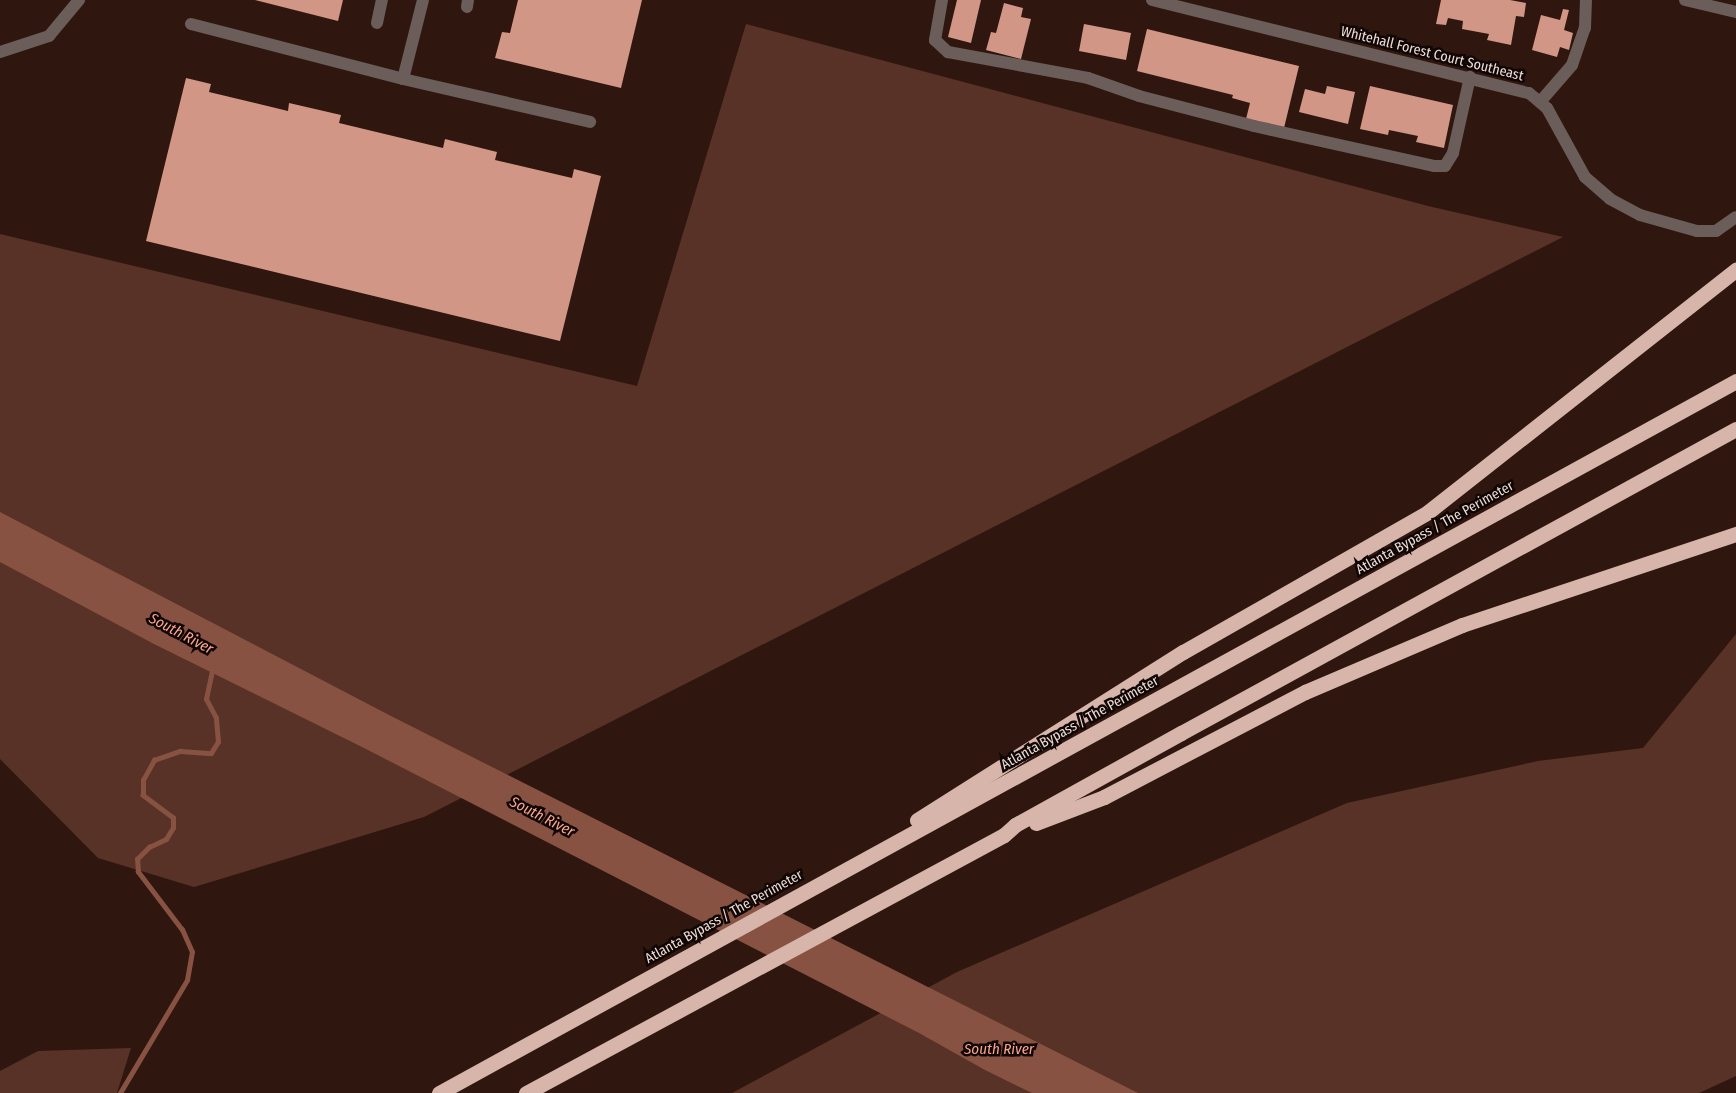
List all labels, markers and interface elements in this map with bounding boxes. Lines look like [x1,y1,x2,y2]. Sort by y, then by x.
street label: Whitehall Forest Court Southeast [1339,23,1525,85]
street label: Atlanta Bypass / The Perimeter [1353,478,1517,578]
water label: South River [146,610,216,658]
street label: Atlanta Bypass / The Perimeter [998,673,1162,773]
water label: South River [507,793,577,841]
street label: Atlanta Bypass / The Perimeter [642,867,806,967]
water label: South River [964,1041,1034,1059]

